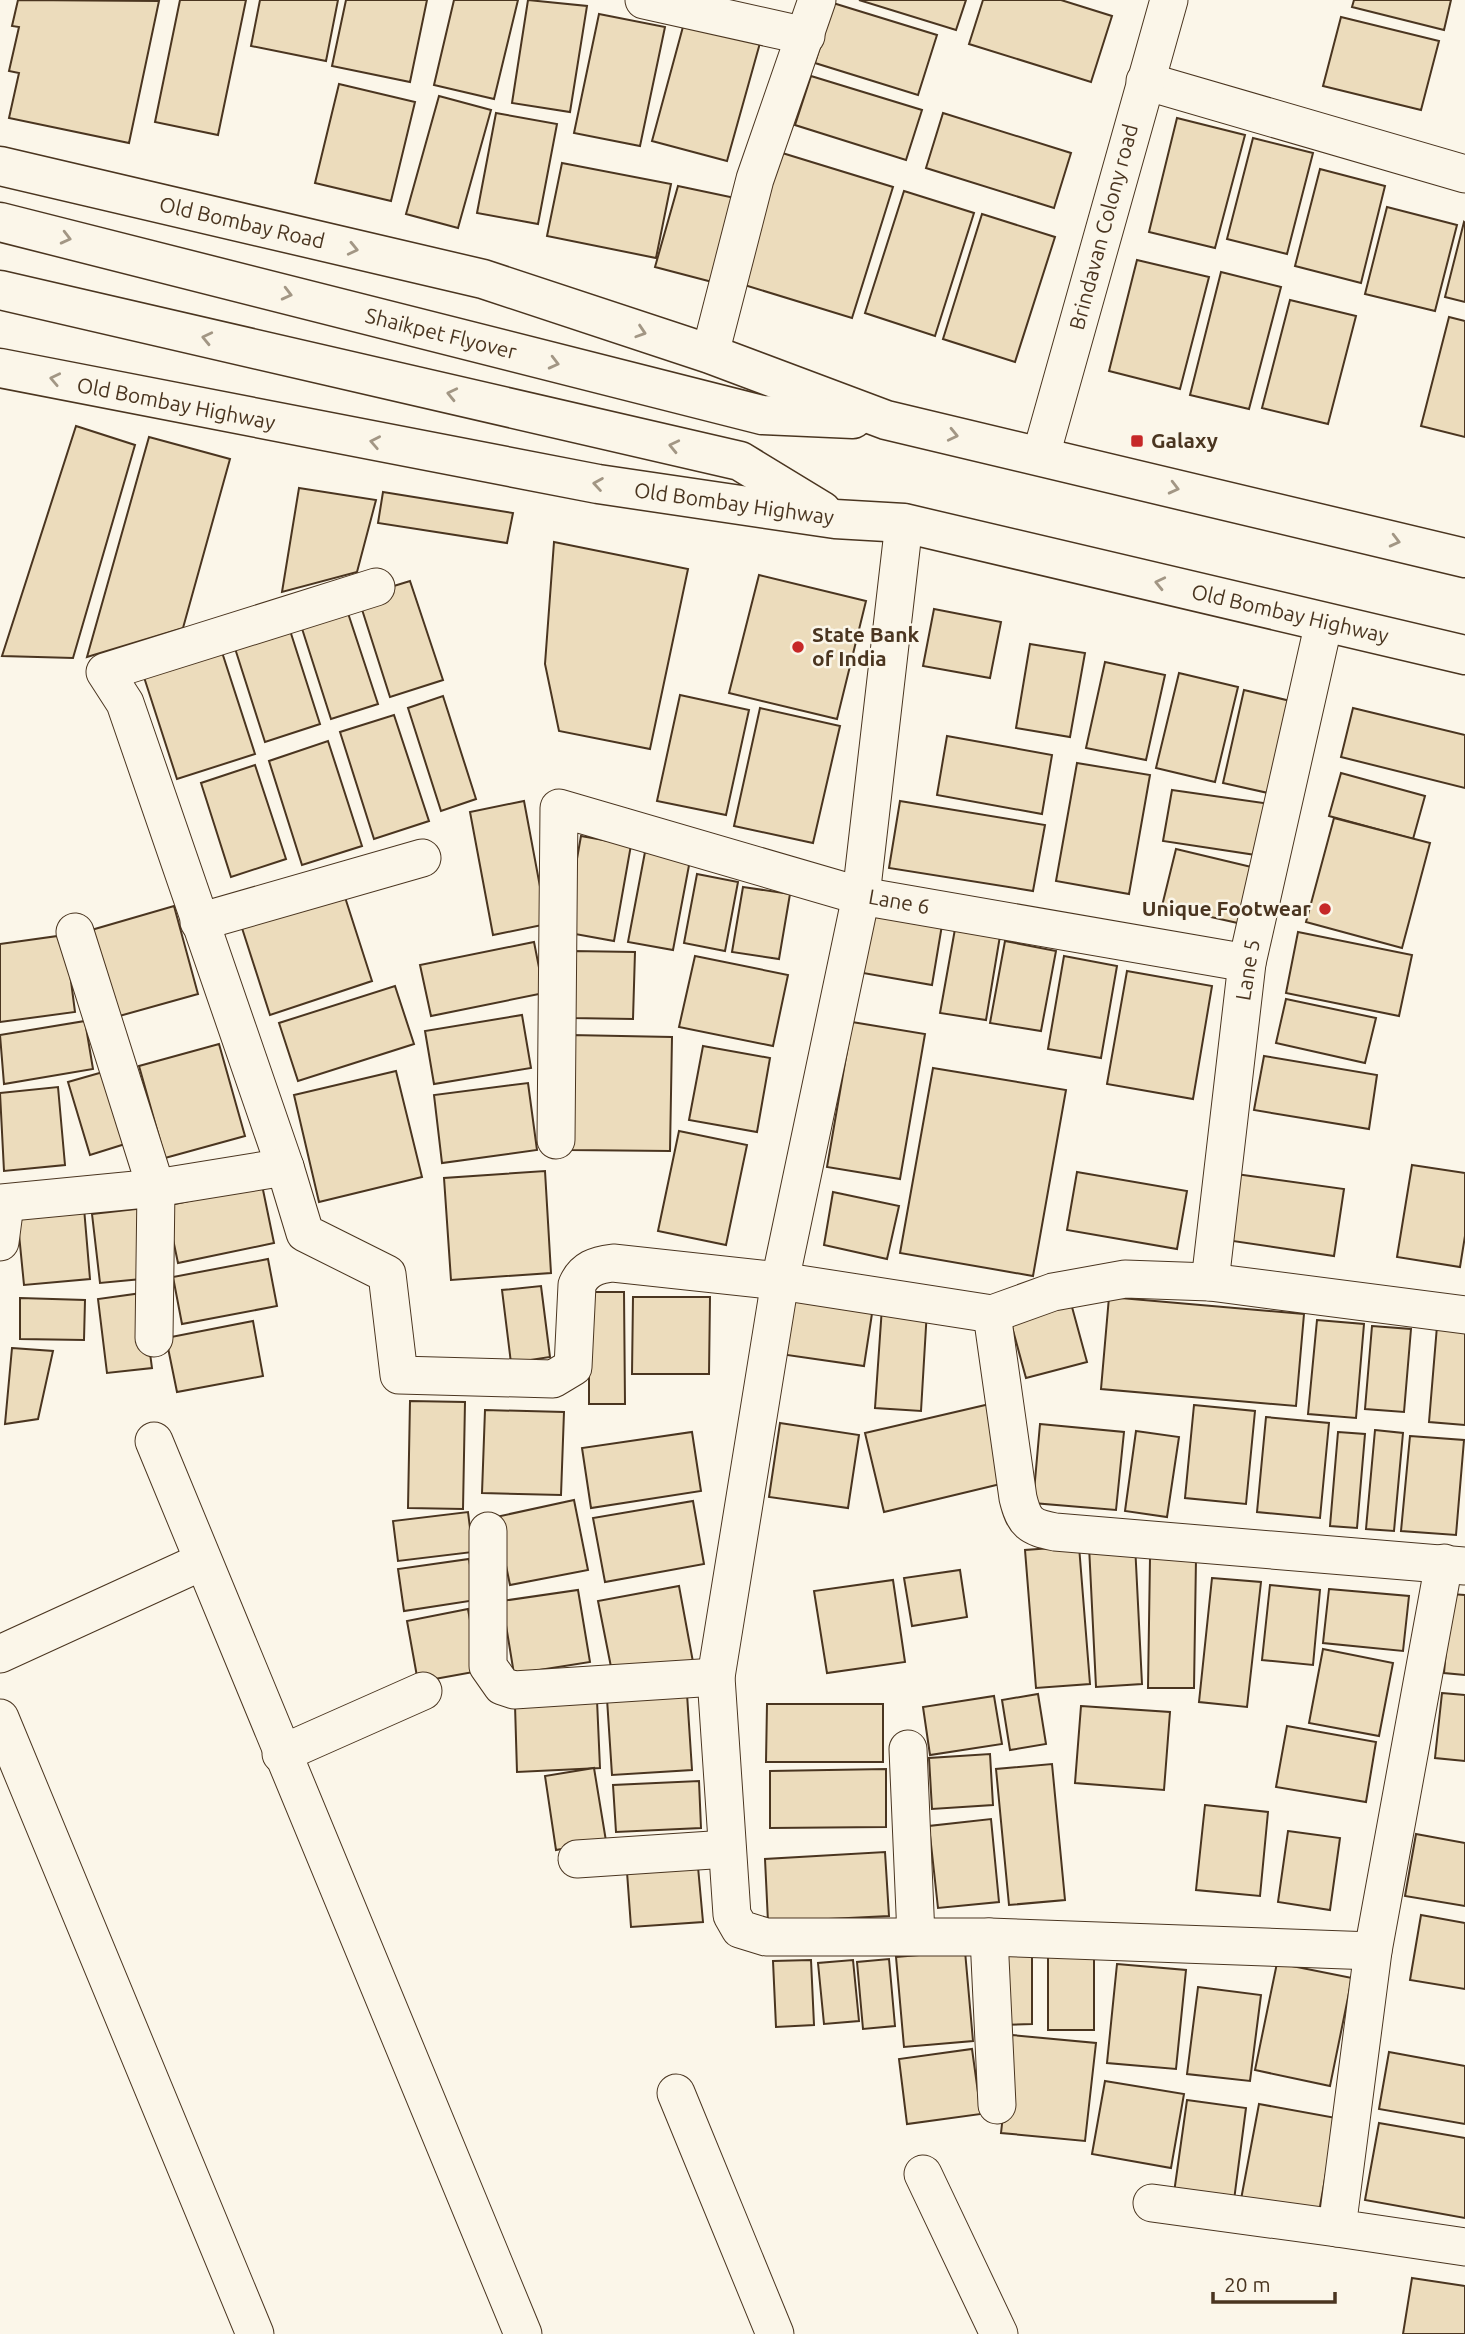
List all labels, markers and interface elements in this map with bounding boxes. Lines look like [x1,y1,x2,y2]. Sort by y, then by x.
street label: Brindavan Colony road [1064,121,1142,332]
street label: Old Bombay Road [157,191,327,253]
one-way arrow [60,230,72,244]
one-way arrow [347,241,359,255]
one-way arrow [281,286,293,300]
street label: Shaikpet Flyover [363,303,519,363]
one-way arrow [635,323,647,338]
one-way arrow [201,331,213,346]
one-way arrow [548,355,560,369]
street label: Old Bombay Highway [75,372,277,434]
one-way arrow [49,373,61,388]
one-way arrow [446,388,458,403]
one-way arrow [947,427,959,441]
place label: Galaxy [1151,428,1218,452]
marker: Galaxy [1129,433,1145,449]
one-way arrow [369,436,381,451]
one-way arrow [668,440,680,454]
one-way arrow [592,477,604,492]
street label: Old Bombay Highway [633,477,836,529]
one-way arrow [1168,480,1180,494]
one-way arrow [1389,533,1401,547]
one-way arrow [1154,577,1166,591]
street label: Old Bombay Highway [1189,579,1391,647]
place label: State Bank of India [812,622,919,670]
marker: State Bank of India [790,639,806,655]
street label: Lane 6 [867,884,932,918]
place label: Unique Footwear [1142,896,1311,920]
marker: Unique Footwear [1317,901,1333,917]
street label: Lane 5 [1230,937,1264,1002]
scale bar [1213,2260,1336,2304]
text: 20 m [1224,2272,1271,2296]

